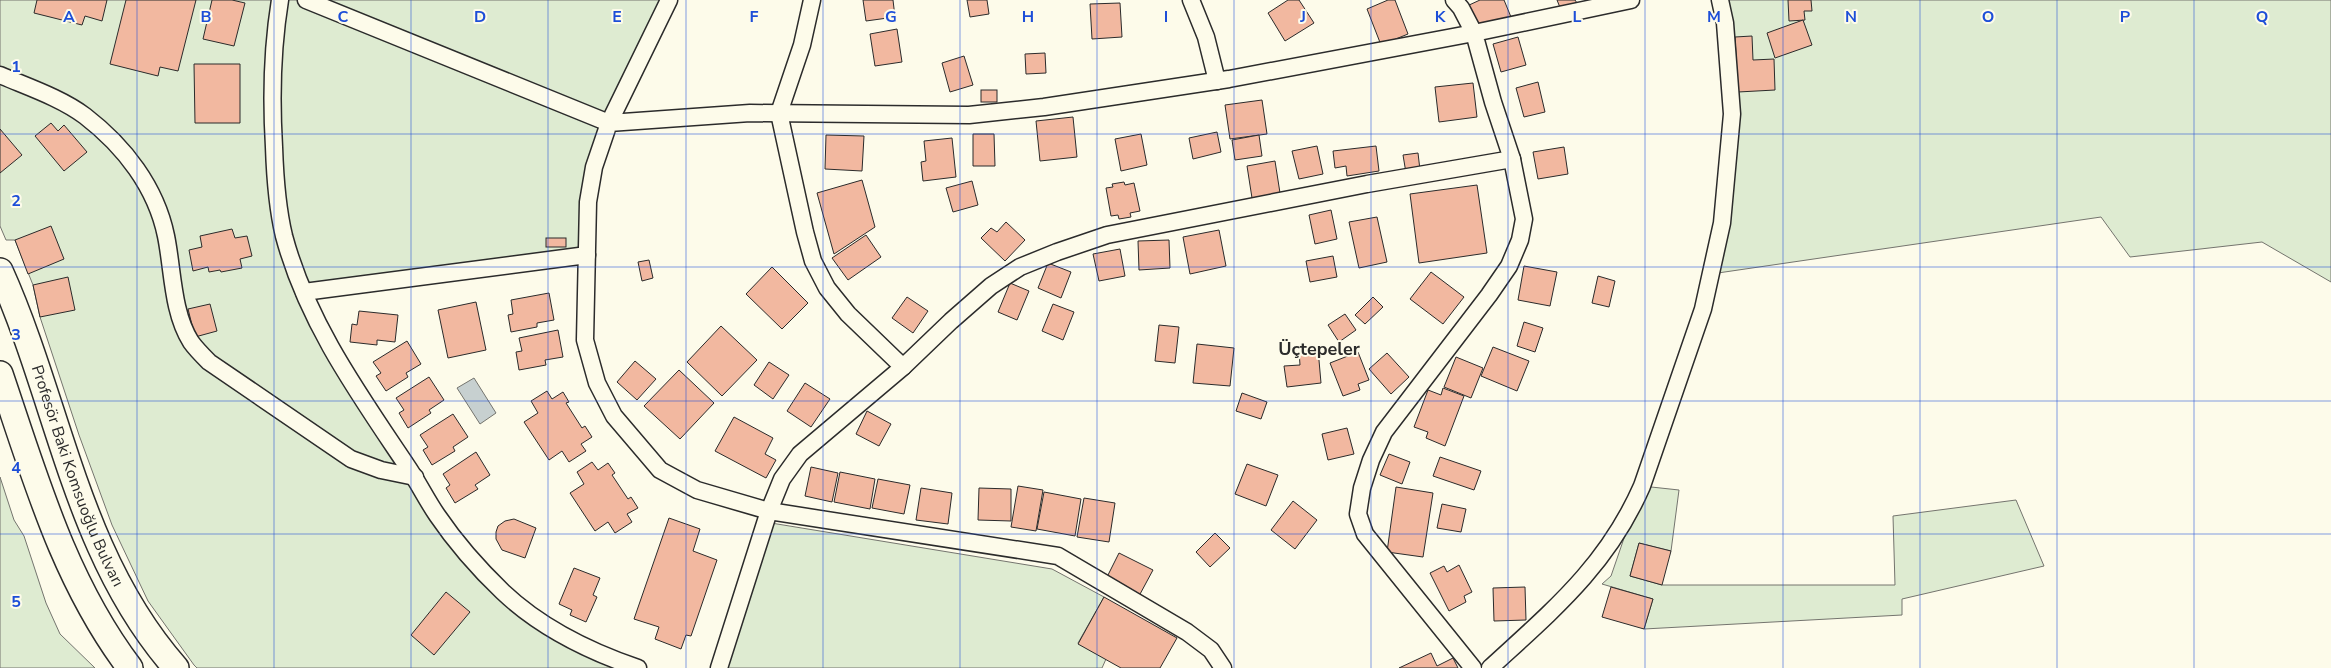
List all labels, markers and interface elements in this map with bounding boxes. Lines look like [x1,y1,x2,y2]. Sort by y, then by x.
text: A [63,6,75,28]
text: B [200,6,212,28]
text: C [338,6,349,28]
text: D [474,6,486,28]
text: E [612,6,622,28]
text: F [750,6,759,28]
text: G [885,6,897,28]
text: H [1022,6,1034,28]
text: I [1164,6,1168,28]
text: J [1299,6,1306,28]
text: K [1435,6,1447,28]
text: L [1573,6,1582,28]
text: M [1707,6,1721,28]
text: N [1845,6,1857,28]
text: O [1982,6,1994,28]
text: P [2120,6,2130,28]
text: Q [2256,6,2268,28]
text: 1 [11,56,21,78]
text: 2 [11,190,21,212]
text: 3 [11,324,21,346]
district label: Üçtepeler [1278,337,1360,361]
street label: Profesör Baki Komsuoğlu Bulvarı [26,362,129,591]
text: 4 [11,457,21,479]
text: 5 [11,591,21,613]

